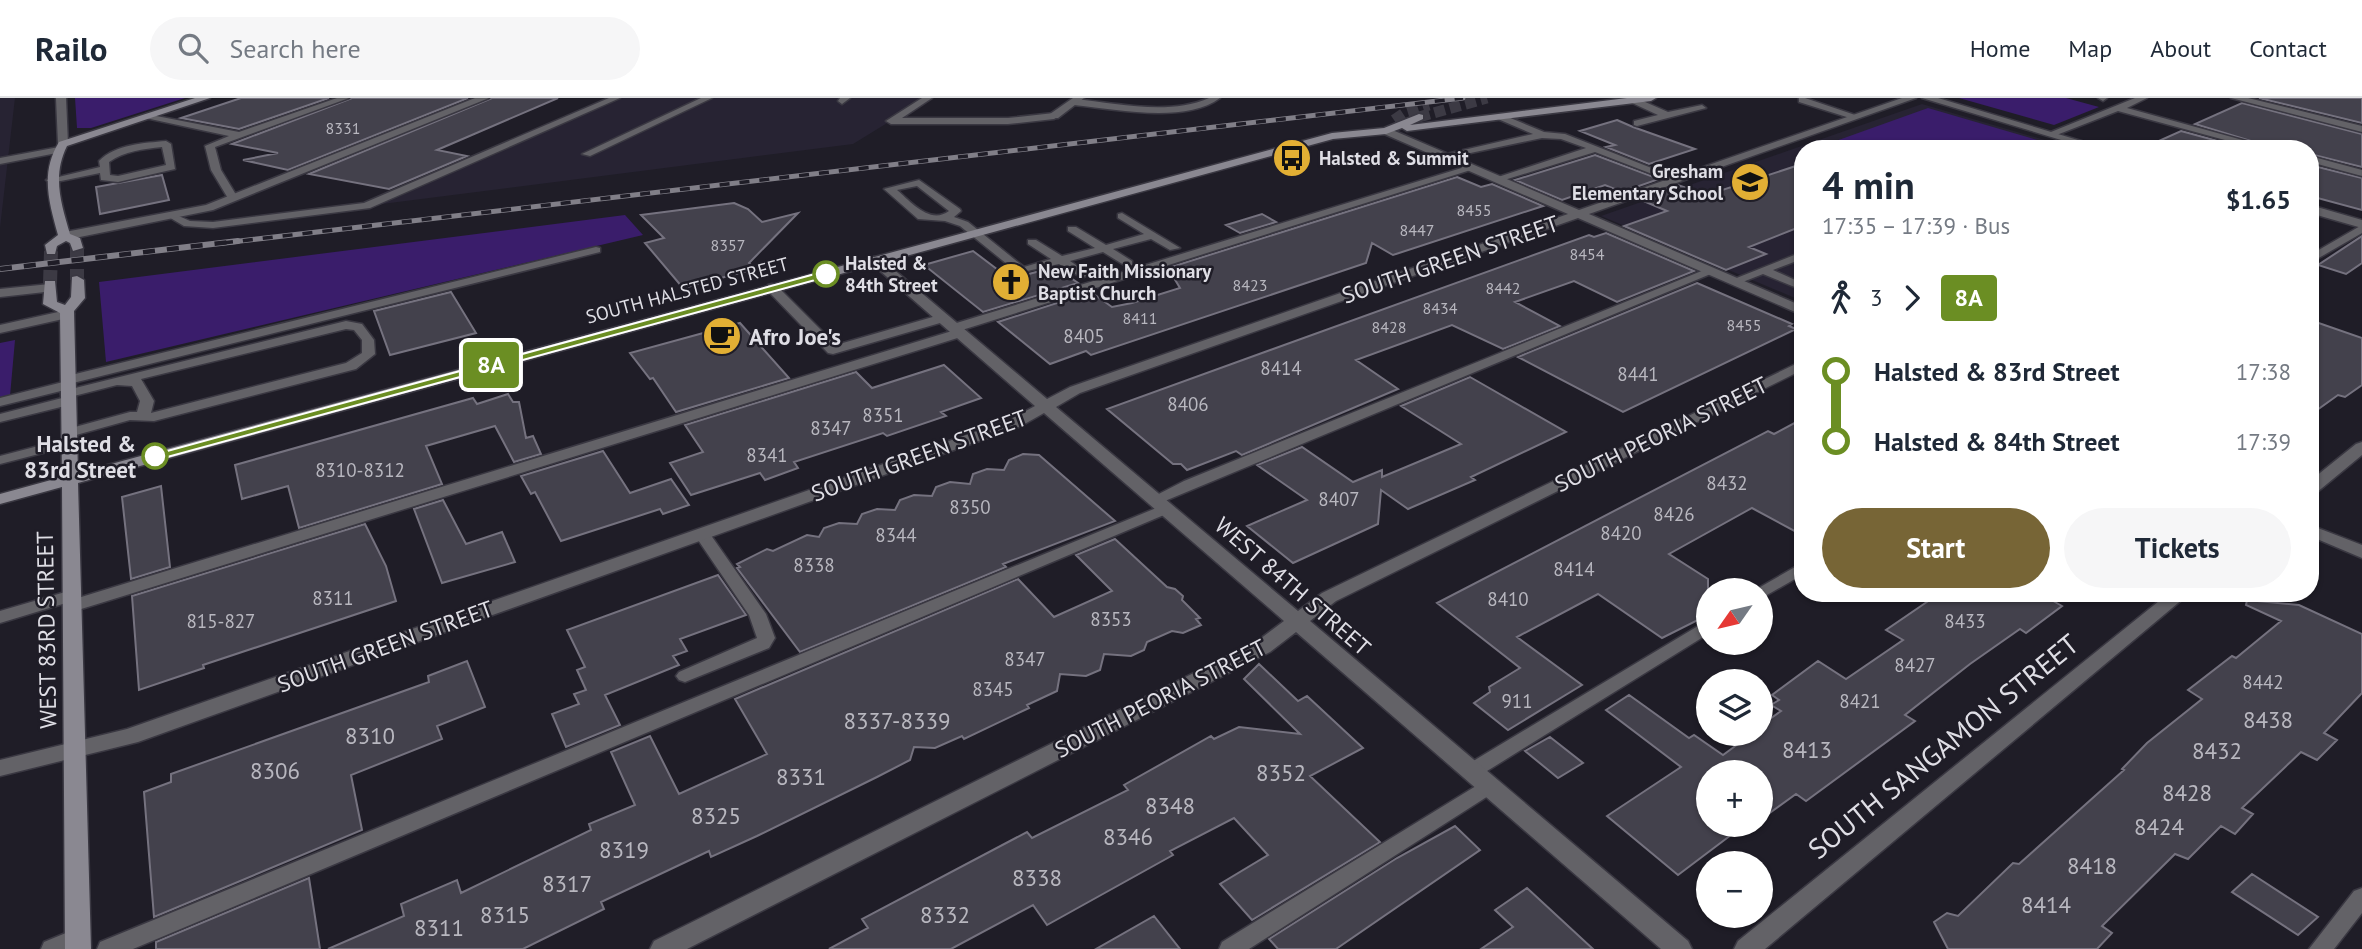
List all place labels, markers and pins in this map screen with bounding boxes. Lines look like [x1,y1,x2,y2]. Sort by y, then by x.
bus stop icon: Halsted & Summit [1271,137,1313,179]
place label: Halsted & Summit [1319,146,1469,170]
place label: Gresham Elementary School [1572,159,1723,205]
school or university icon: Gresham Elementary School [1729,161,1771,203]
place label: Halsted & 84th Street [845,251,938,297]
place label: New Faith Missionary Baptist Church [1038,259,1212,305]
marker: Halsted & 84th Street [813,261,839,287]
church icon: New Faith Missionary Baptist Church [990,261,1032,303]
cafe icon: Afro Joe's [701,315,743,357]
place label: Afro Joe's [749,322,841,351]
place label: Halsted & 83rd Street [24,429,136,484]
marker: Halsted & 83rd Street [142,443,168,469]

